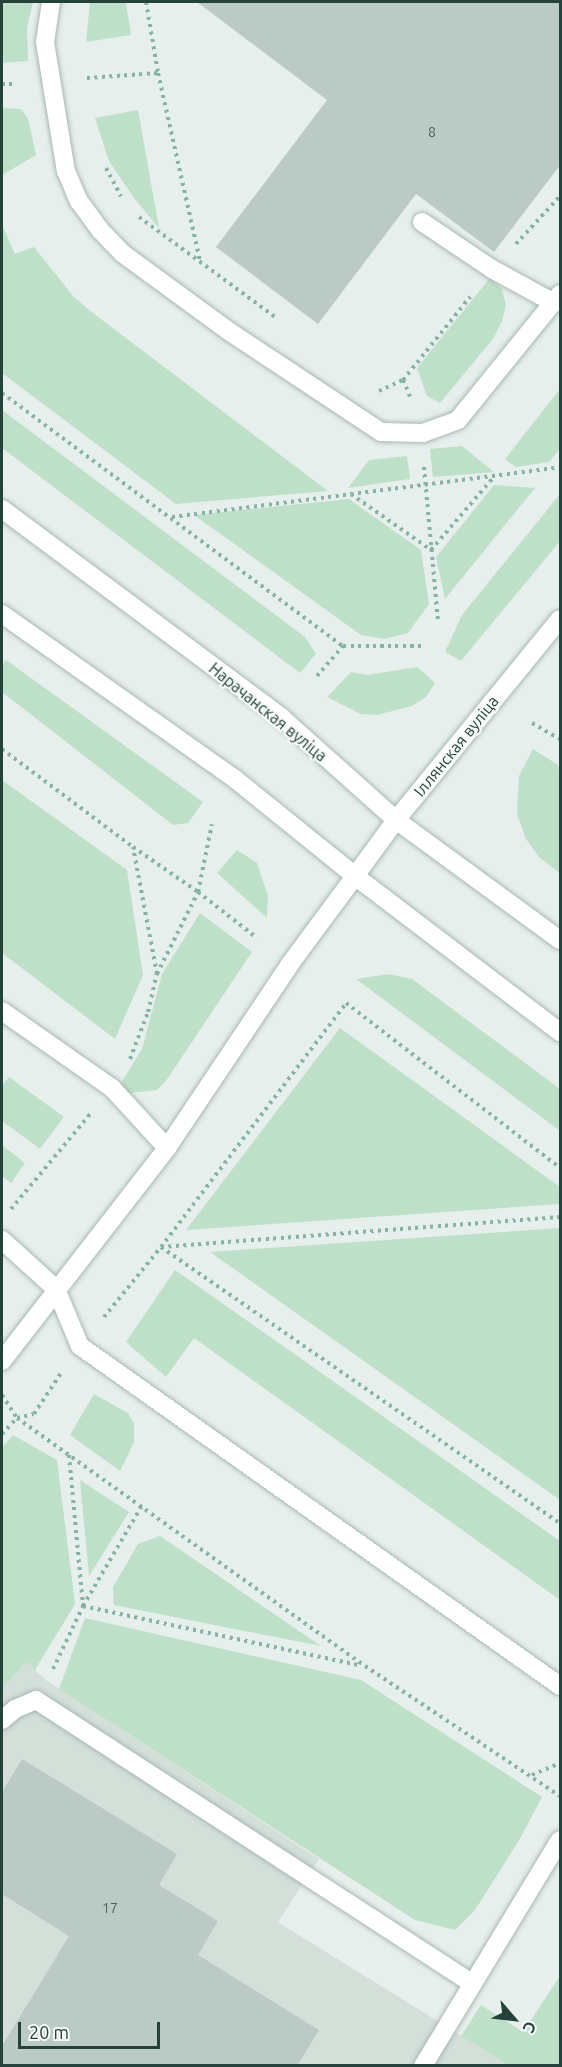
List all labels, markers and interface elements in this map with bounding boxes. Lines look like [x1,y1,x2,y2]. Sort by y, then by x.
house number: 8 [428,124,436,140]
street label: Нарачанская вуліца [205,659,331,765]
street label: Іллянская вуліца [410,692,502,800]
house number: 17 [102,1900,118,1916]
north arrow [484,1989,544,2049]
scale bar [21,2010,164,2048]
text: С [520,2019,540,2036]
text: 20 m [29,2022,69,2042]

